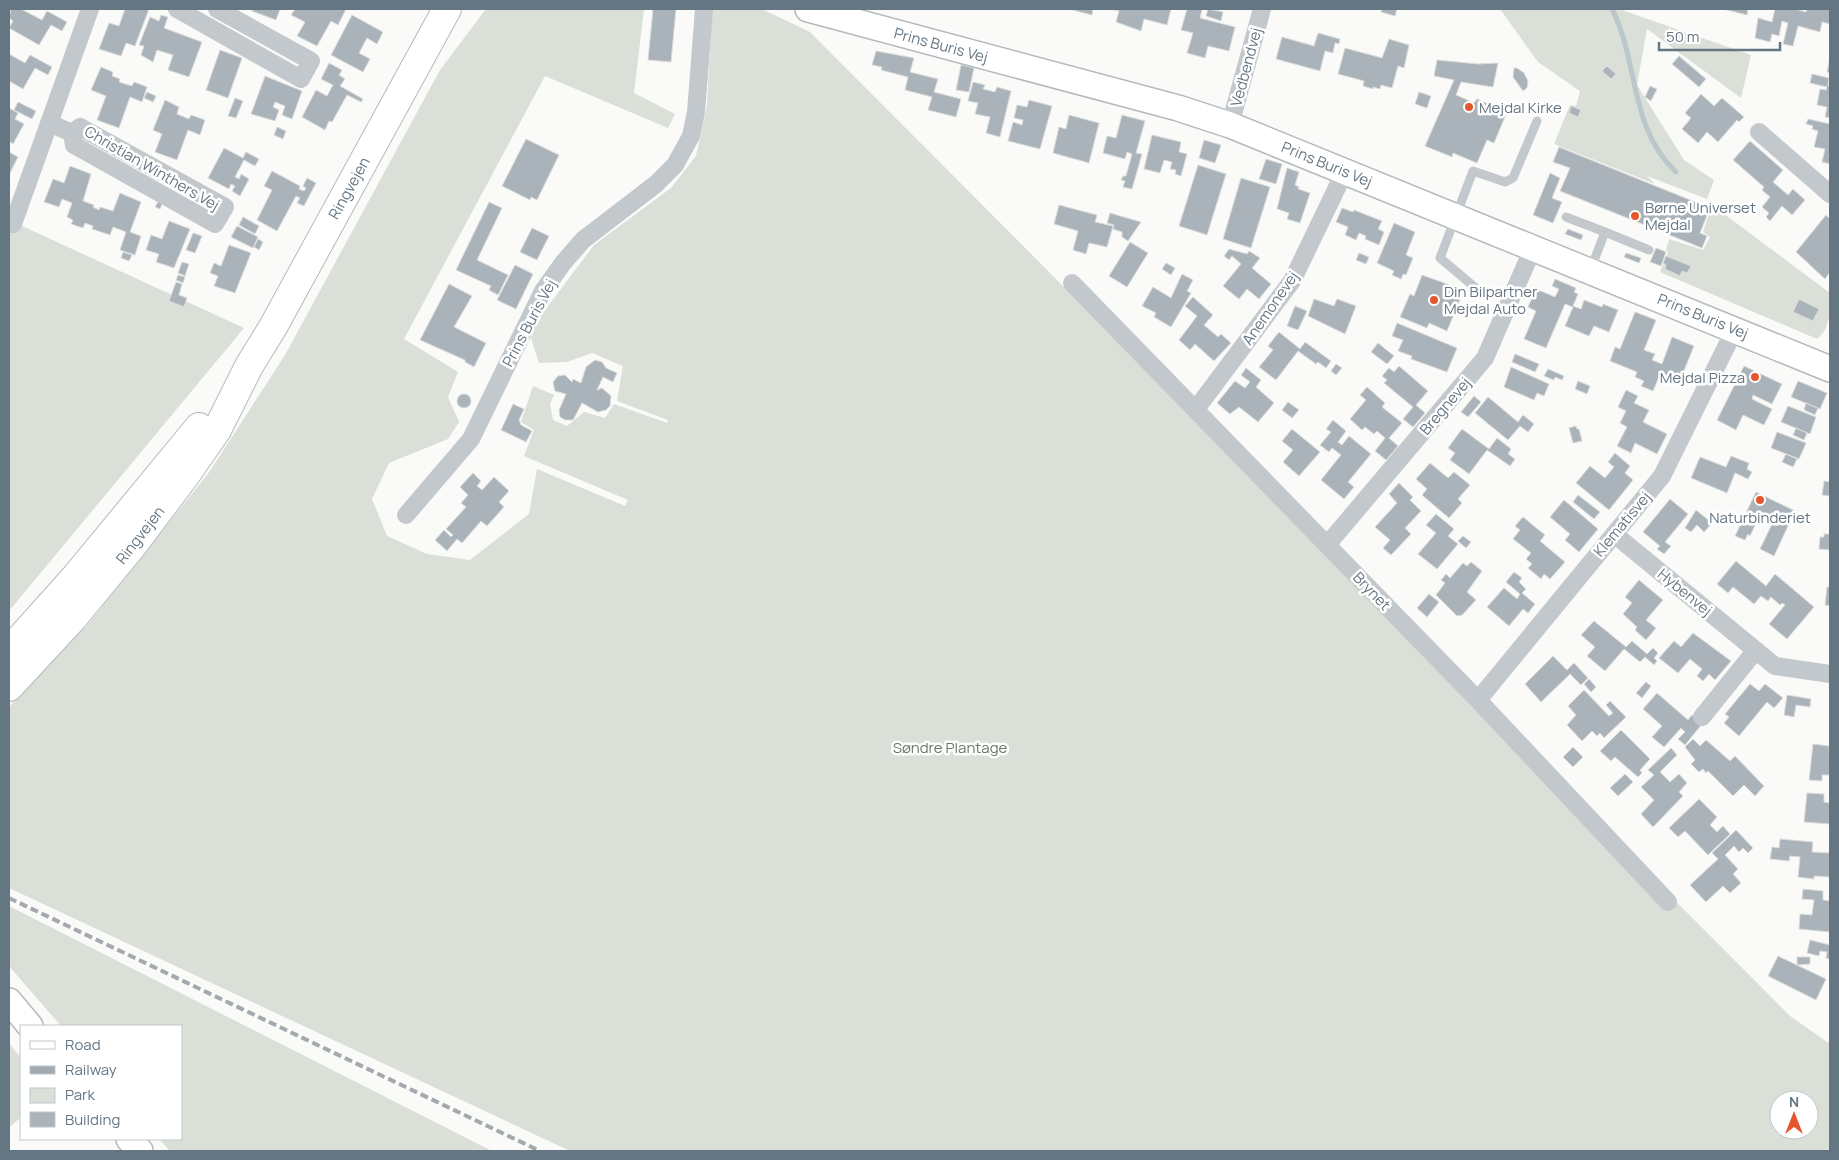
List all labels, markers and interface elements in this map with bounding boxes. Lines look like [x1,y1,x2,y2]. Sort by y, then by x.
scale bar [1659,20,1780,52]
street label: Prins Buris Vej [892,22,990,68]
street label: Vedbendvej [1225,25,1267,109]
text: 50 m [1666,26,1700,47]
place label: Mejdal Kirke [1479,97,1562,118]
marker: Mejdal Kirke [1463,101,1475,113]
street label: Christian Winthers Vej [81,121,223,215]
street label: Prins Buris Vej [1278,136,1376,192]
street label: Ringvejen [323,153,375,223]
place label: Børne Universet Mejdal [1645,197,1756,235]
marker: Børne Universet Mejdal [1629,210,1641,222]
street label: Anemonevej [1237,267,1303,349]
street label: Prins Buris Vej [497,276,561,370]
place label: Din Bilpartner Mejdal Auto [1444,281,1538,319]
street label: Prins Buris Vej [1654,288,1752,344]
marker: Din Bilpartner Mejdal Auto [1428,294,1440,306]
place label: Mejdal Pizza [1660,367,1745,388]
marker: Mejdal Pizza [1749,371,1761,383]
street label: Bregnevej [1415,373,1475,439]
street label: Klematisvej [1589,487,1655,561]
marker: Naturbinderiet [1754,494,1766,506]
street label: Ringvejen [111,502,169,568]
place label: Naturbinderiet [1709,507,1811,528]
street label: Hybenvej [1653,564,1717,620]
street label: Brynet [1348,567,1396,615]
park label: Søndre Plantage [893,737,1008,758]
legend [20,1025,182,1140]
text: Road [65,1034,101,1055]
text: Railway [65,1059,117,1080]
text: Park [65,1084,95,1105]
north arrow [1769,1090,1819,1140]
text: N [1789,1092,1799,1111]
text: Building [65,1109,120,1130]

